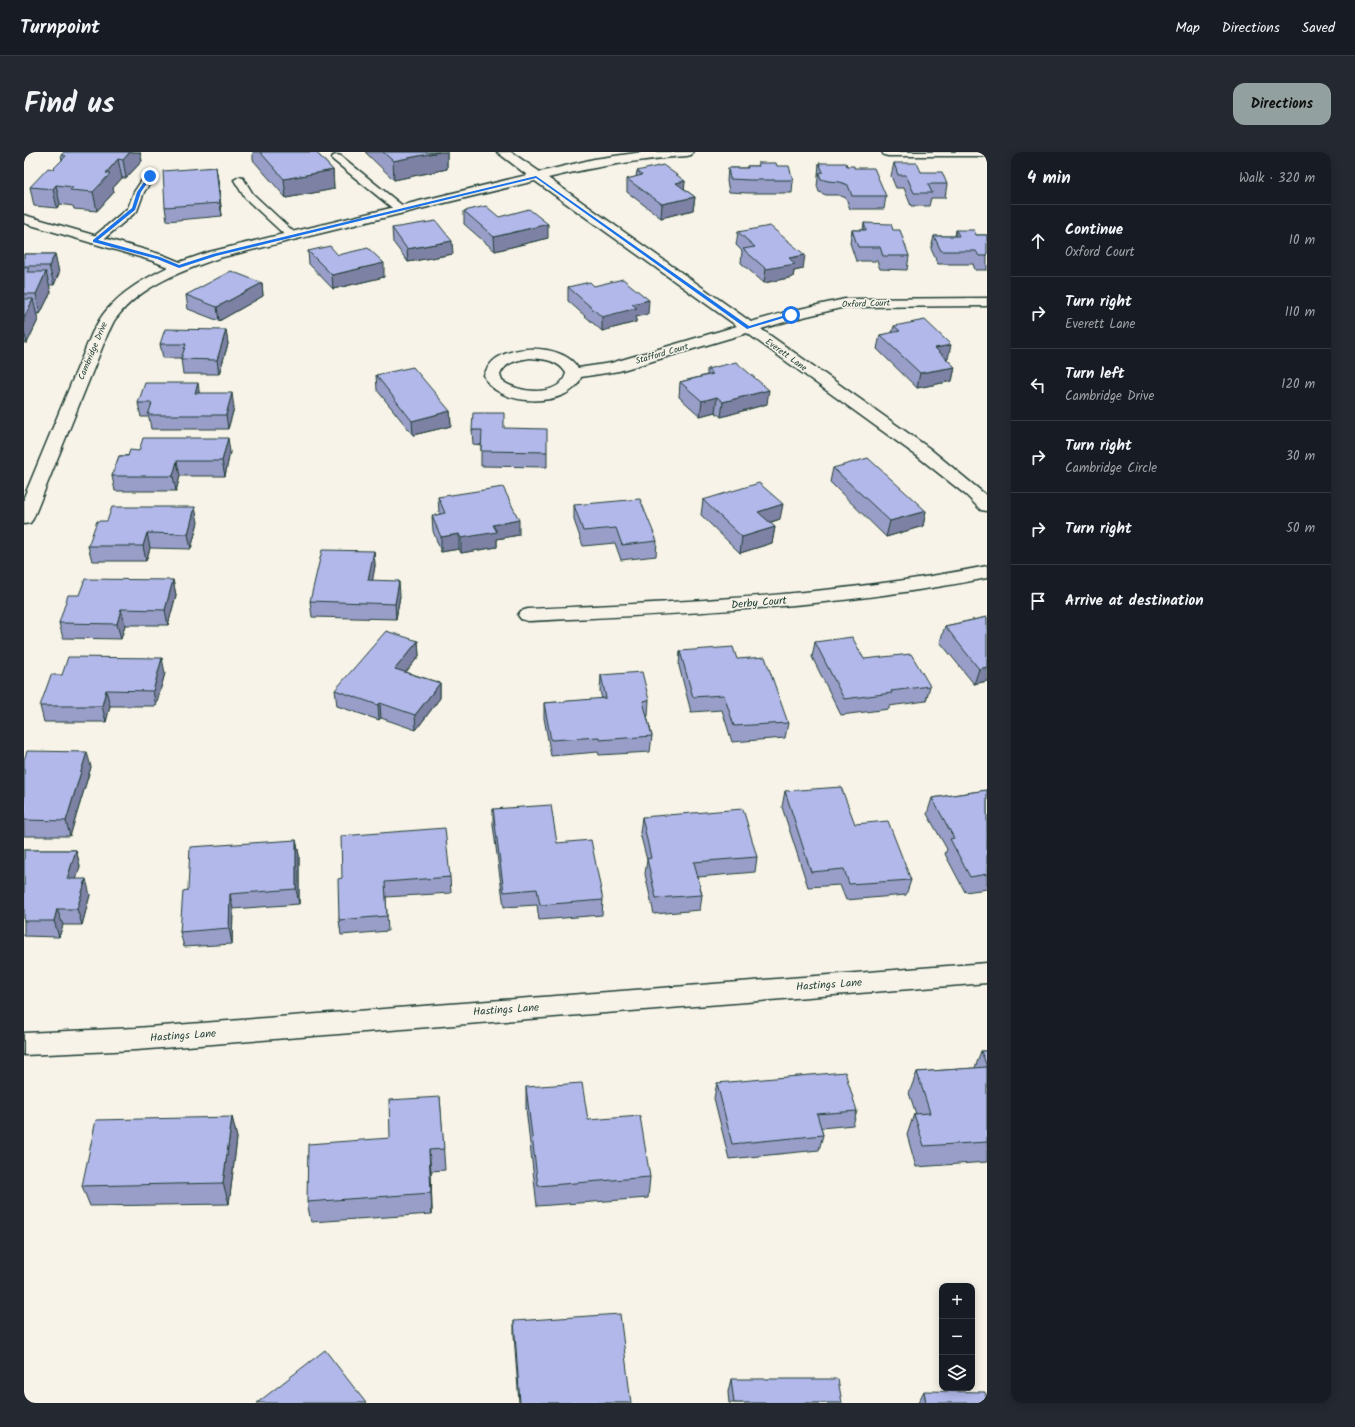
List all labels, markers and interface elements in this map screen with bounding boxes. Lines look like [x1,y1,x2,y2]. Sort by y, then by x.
text: Turnpoint [20,13,100,43]
text: Map [1175,17,1200,39]
text: Directions [1222,17,1280,39]
text: Saved [1302,17,1335,39]
text: Find us [24,82,115,127]
button: Directions [1233,83,1331,125]
text: 4 min [1027,165,1071,192]
route end [141,167,159,185]
text: Walk · 320 m [1239,168,1315,189]
text: Continue [1065,218,1123,242]
icon: ahead [1027,230,1049,252]
text: 10 m [1289,230,1315,251]
text: Oxford Court [1065,242,1135,263]
text: Turn right [1065,290,1132,314]
street label: Oxford Court [842,296,891,312]
icon: right [1027,302,1049,324]
text: 110 m [1285,302,1315,323]
route start [782,306,800,324]
text: Everett Lane [1065,314,1135,335]
street label: Cambridge Drive [74,320,112,382]
street label: Everett Lane [762,335,810,375]
street label: Stafford Court [634,339,691,369]
text: Turn left [1065,362,1125,386]
icon: left [1027,374,1049,396]
text: 120 m [1281,374,1315,395]
text: Cambridge Drive [1065,386,1154,407]
text: Turn right [1065,434,1132,458]
icon: right [1027,446,1049,468]
text: 30 m [1286,446,1315,467]
text: Cambridge Circle [1065,458,1157,479]
text: Turn right [1065,517,1132,541]
icon: right [1027,518,1049,540]
text: 50 m [1286,518,1315,539]
text: Arrive at destination [1065,589,1204,613]
icon: arrive [1027,590,1049,612]
street label: Derby Court [730,592,788,614]
street label: Hastings Lane [795,974,863,996]
street label: Hastings Lane [472,999,540,1021]
street label: Hastings Lane [149,1025,217,1047]
map controls [939,1283,975,1391]
button: + [939,1283,975,1319]
button: − [939,1319,975,1355]
button: layers [939,1355,975,1391]

